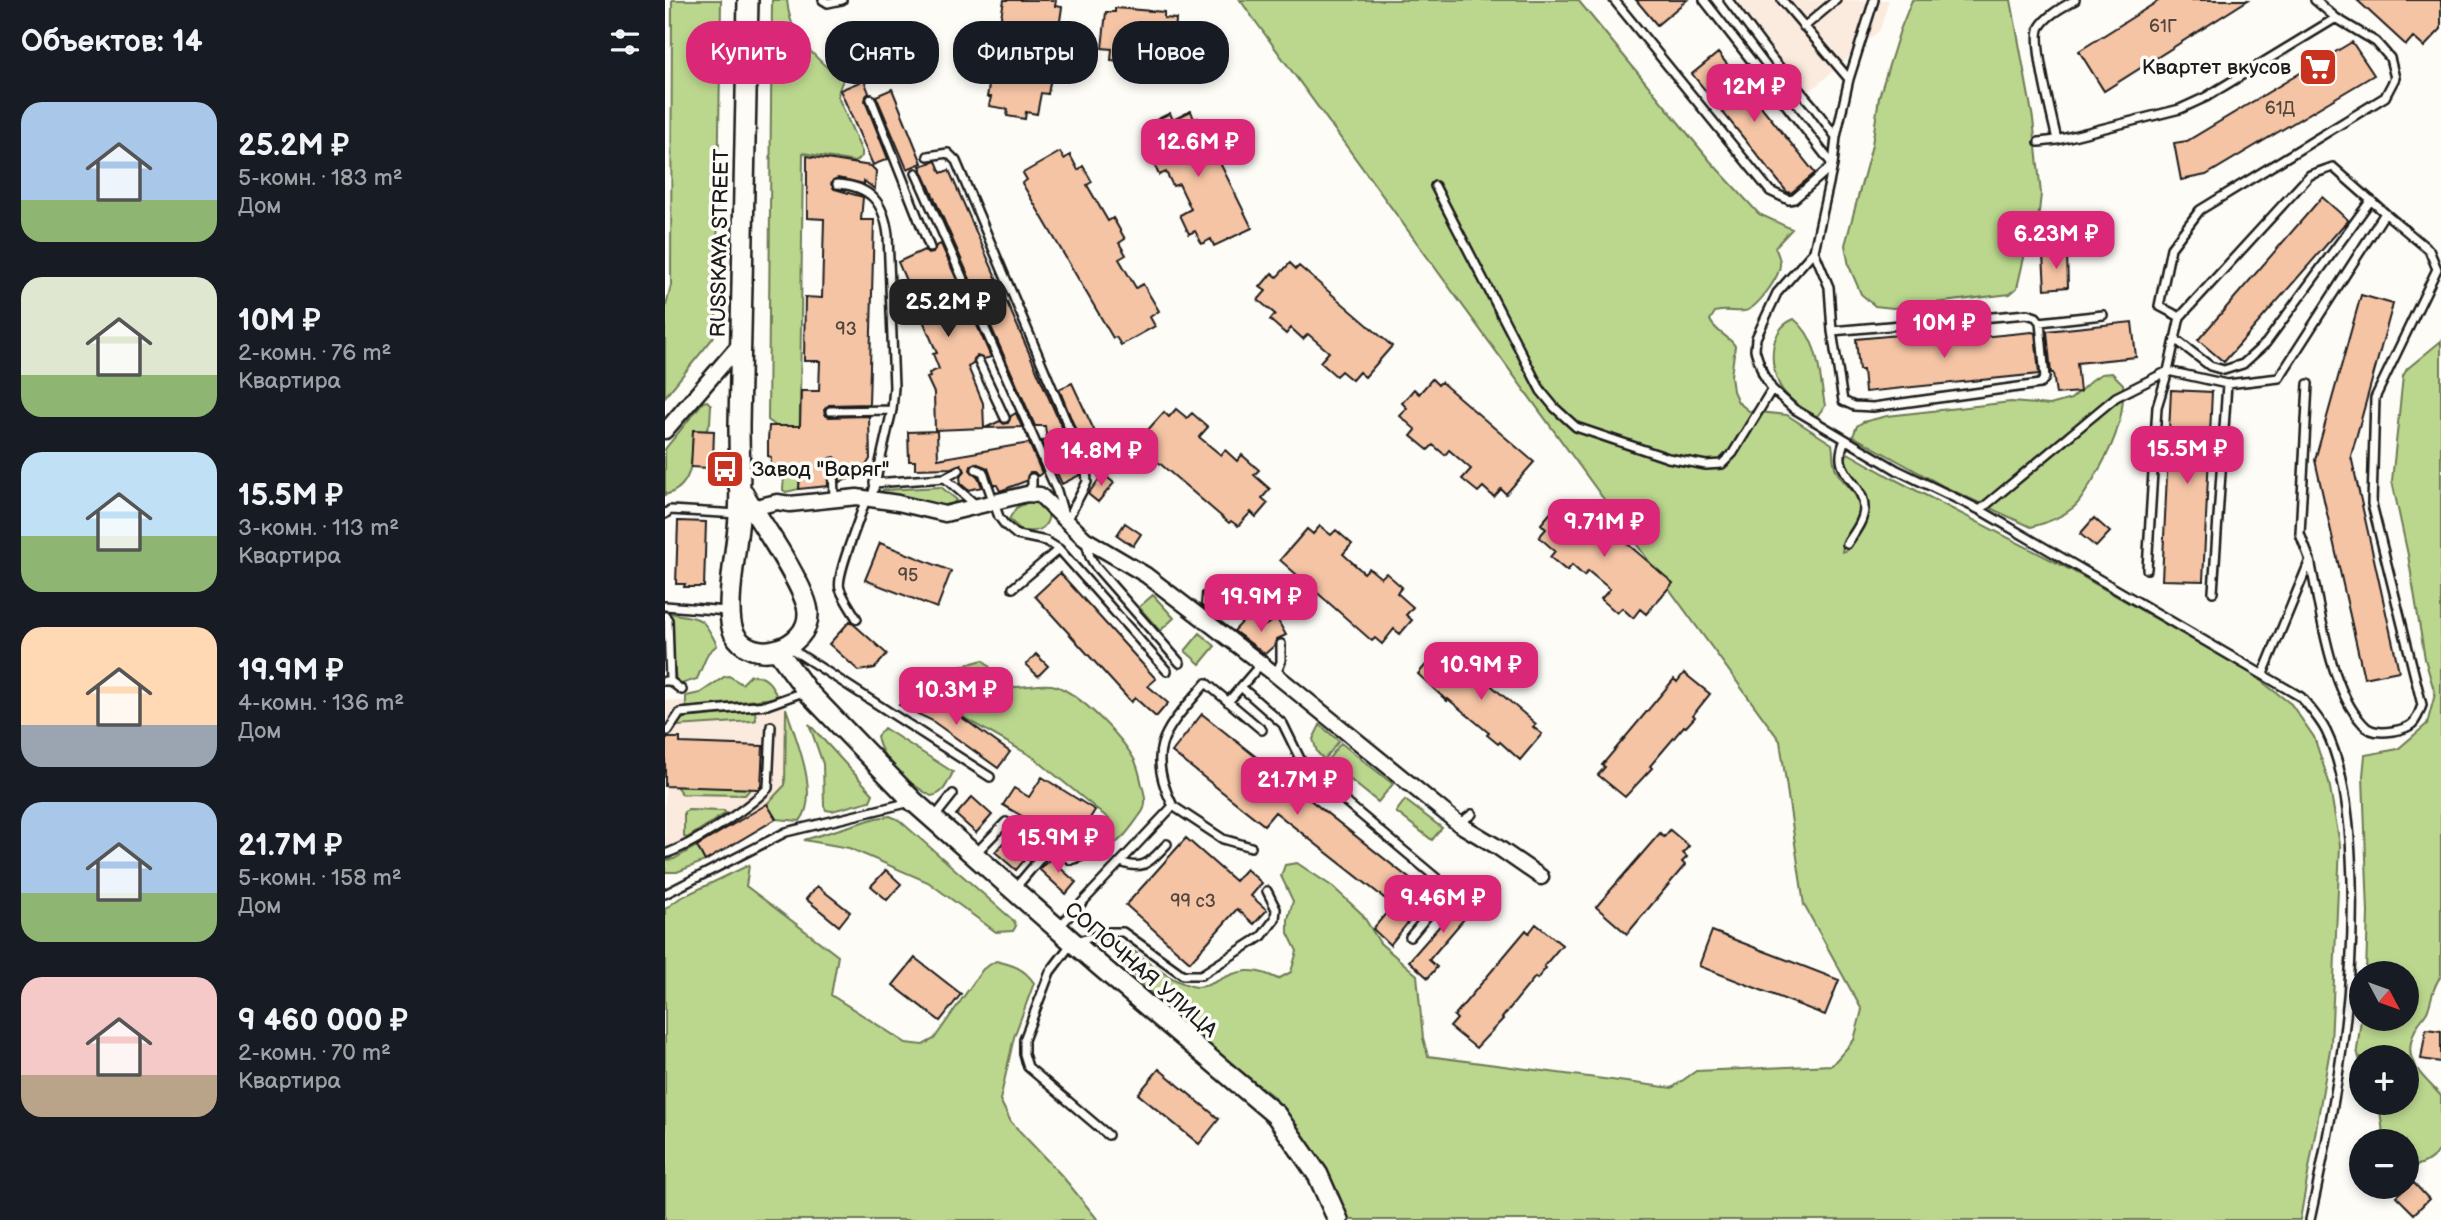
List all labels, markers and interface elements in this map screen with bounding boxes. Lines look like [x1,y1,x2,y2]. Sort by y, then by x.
house number: 61Г [2149,16,2177,37]
chip: Купить [686,21,811,84]
chip: Снять [825,21,939,84]
chip: Фильтры [953,21,1098,84]
chip: Новое [1112,21,1229,84]
icon: filters [606,23,644,61]
text: Объектов: 14 [21,24,203,60]
supermarket icon: Квартет вкусов [2297,46,2339,88]
place label: Квартет вкусов [2142,55,2291,80]
pin: 12M ₽ [1705,64,1803,124]
text: 12M ₽ [1723,73,1785,101]
house number: 61Д [2265,98,2296,119]
pin: 12.6M ₽ [1133,120,1263,179]
text: 25.2M ₽ [238,128,349,164]
text: 12.6M ₽ [1157,128,1239,156]
icon: home [77,130,161,214]
street label: RUSSKAYA STREET [706,148,734,338]
text: 5-комн. · 183 m² [238,164,403,192]
text: Дом [238,192,281,220]
pin: 6.23M ₽ [1991,212,2121,271]
text: 6.23M ₽ [2013,220,2099,248]
pin: 25.2M ₽ [883,280,1013,339]
text: 25.2M ₽ [905,288,991,316]
pin: 10M ₽ [1895,300,1993,360]
text: 10M ₽ [238,303,321,339]
icon: home [77,305,161,389]
text: 10M ₽ [1912,309,1976,337]
house number: 93 [835,319,857,340]
text: 2-комн. · 76 m² [238,339,391,367]
text: Квартира [238,367,341,395]
pin: 15.5M ₽ [2122,426,2252,486]
pin: 14.8M ₽ [1036,428,1166,488]
text: 15.5M ₽ [2147,435,2227,463]
text: 14.8M ₽ [1060,437,1142,465]
bus stop icon: Завод "Варяг" [704,448,746,490]
place label: Завод "Варяг" [752,457,890,482]
text: 15.5M ₽ [238,478,343,514]
icon: home [77,480,161,564]
pin: 9.71M ₽ [1539,500,1669,559]
text: 9.71M ₽ [1564,508,1644,536]
text: 3-комн. · 113 m² [238,514,399,542]
text: Квартира [238,542,341,570]
house number: 95 [898,565,918,586]
pin: 19.9M ₽ [1196,574,1326,634]
text: 19.9M ₽ [1220,583,1302,611]
pin: 10.9M ₽ [1416,642,1546,702]
text: 10.9M ₽ [1440,651,1522,679]
text: 19.9M ₽ [238,653,344,689]
icon: home [77,655,161,739]
pin: 10.3M ₽ [891,668,1021,727]
text: 10.3M ₽ [915,676,997,704]
text: 4-комн. · 136 m² [238,689,404,717]
text: Дом [238,717,281,745]
pin: 21.7M ₽ [1232,758,1362,817]
text: 21.7M ₽ [1257,766,1337,794]
pin: 15.9M ₽ [993,816,1123,875]
text: 15.9M ₽ [1018,824,1098,852]
text: 21.7M ₽ [238,828,343,864]
icon: home [77,830,161,914]
text: 5-комн. · 158 m² [238,864,402,892]
pin: 9.46M ₽ [1378,876,1508,935]
text: 9.46M ₽ [1400,884,1486,912]
house number: 99 с3 [1170,891,1216,912]
text: Дом [238,892,281,920]
street label: СОПОЧНАЯ УЛИЦА [1060,897,1223,1043]
north arrow [2349,961,2419,1031]
map controls [2349,961,2419,1199]
text: 9 460 000 ₽ [238,1003,408,1039]
icon: home [77,1005,161,1089]
text: 2-комн. · 70 m² [238,1039,391,1067]
button: + [2349,1045,2419,1115]
text: Квартира [238,1067,341,1095]
button: − [2349,1129,2419,1199]

